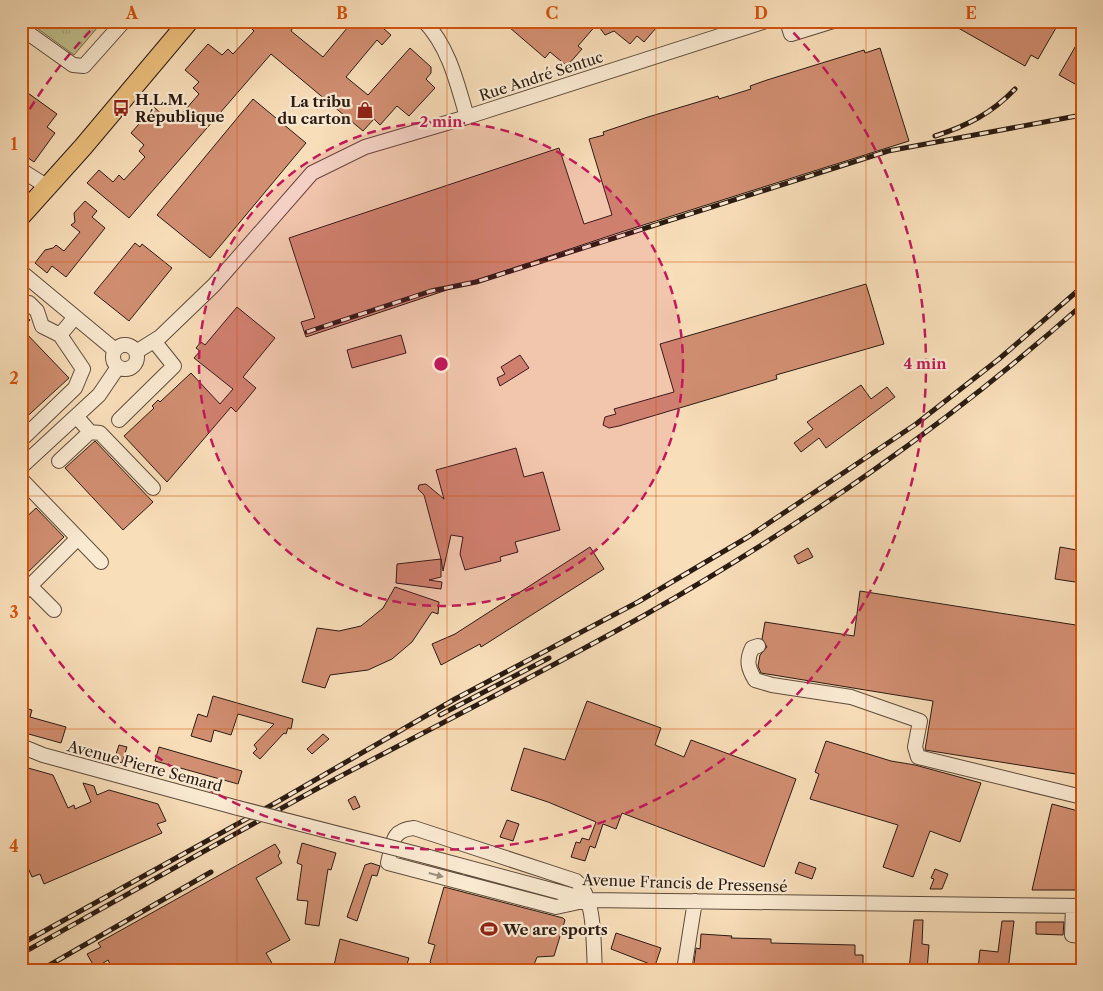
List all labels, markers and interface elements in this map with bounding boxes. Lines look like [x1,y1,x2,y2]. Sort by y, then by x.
text: A [125,3,139,23]
text: B [336,3,348,23]
text: C [546,3,558,23]
text: D [754,3,768,23]
text: E [965,3,977,23]
street label: Rue André Sentuc [477,47,606,105]
place label: H.L.M. République [135,90,225,126]
place label: La tribu du carton [277,92,352,128]
bus stop icon: H.L.M. République [111,98,131,118]
shop icon: La tribu du carton [355,100,375,120]
text: 2 min [419,112,463,131]
text: 1 [10,134,18,154]
text: 4 min [903,354,947,373]
centre of rings [432,355,450,373]
text: 2 [9,368,19,388]
text: 3 [9,602,19,622]
street label: Avenue Pierre Semard [65,736,225,796]
text: 4 [9,836,19,856]
street label: Avenue Francis de Pressensé [581,870,788,896]
one-way arrow [428,871,443,879]
sports icon: We are sports [479,919,499,939]
place label: We are sports [502,920,608,939]

